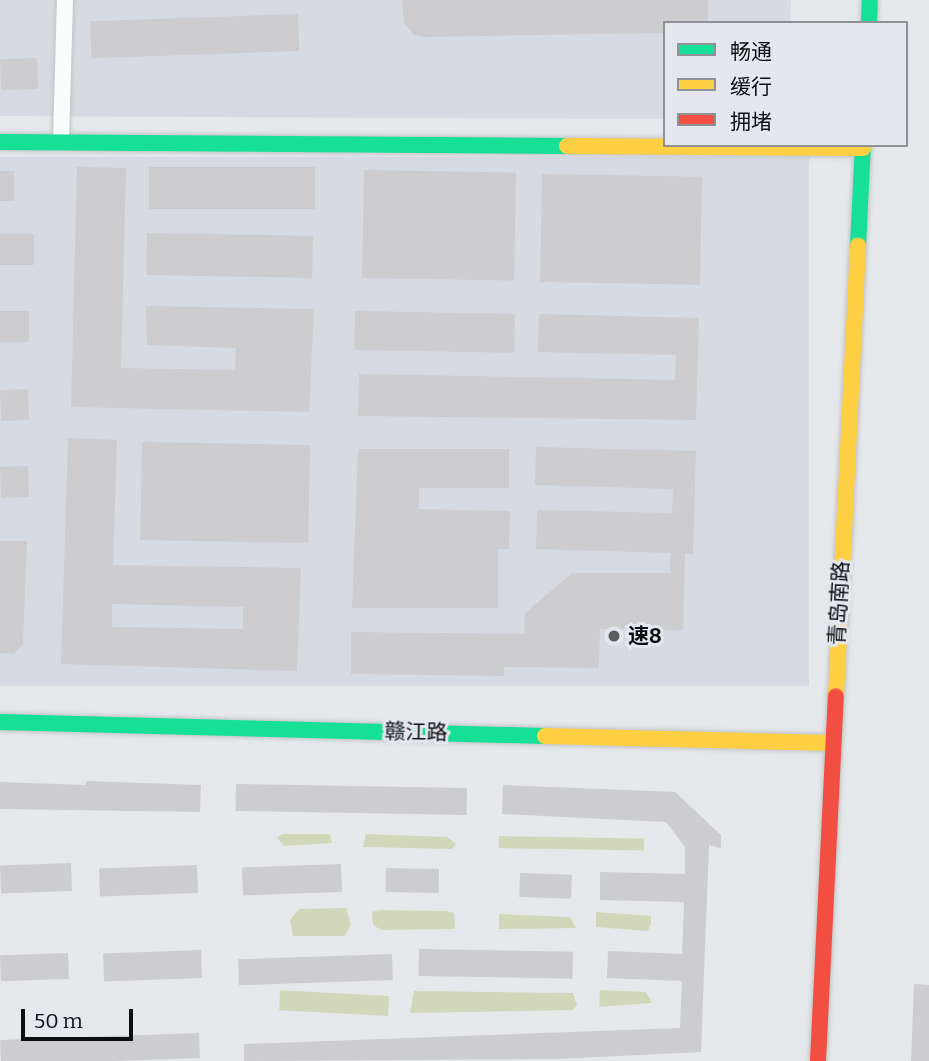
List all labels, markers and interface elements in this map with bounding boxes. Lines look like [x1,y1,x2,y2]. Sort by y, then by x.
legend [663,21,908,147]
text: 畅通 [730,39,772,65]
text: 缓行 [730,74,772,100]
text: 拥堵 [730,109,772,135]
street label: 青岛南路 [824,560,854,646]
place label: 速8 [628,623,662,649]
marker: 速8 [606,628,622,644]
street label: 赣江路 [384,719,448,745]
scale bar [24,995,136,1038]
text: 50 m [34,1008,83,1034]

